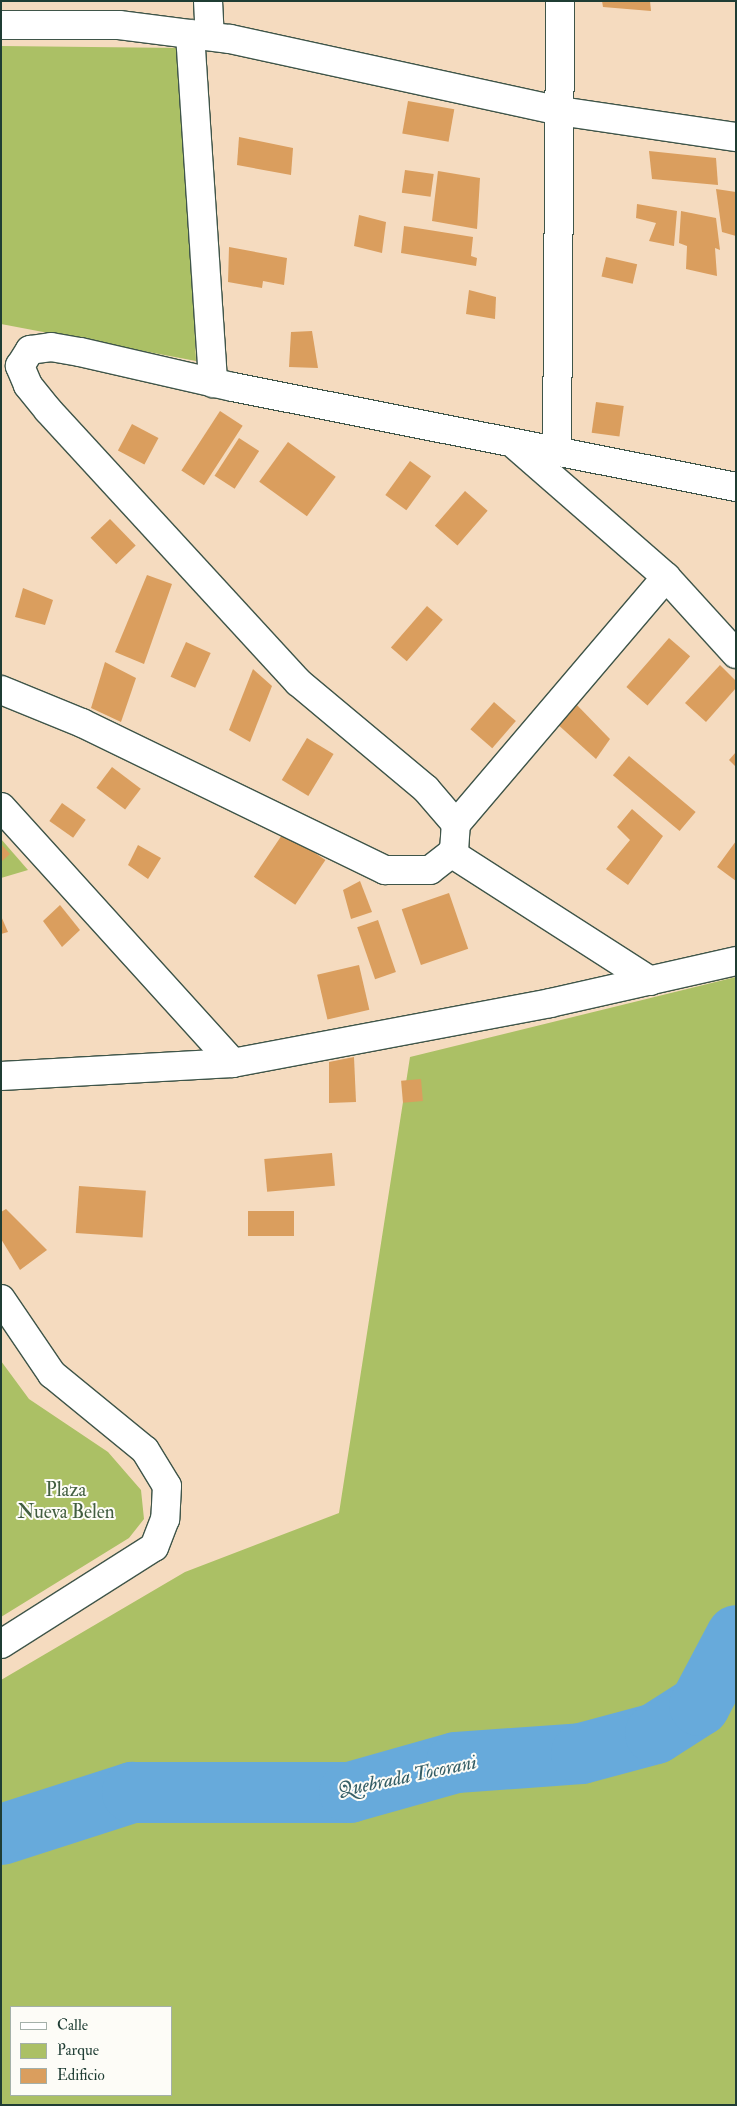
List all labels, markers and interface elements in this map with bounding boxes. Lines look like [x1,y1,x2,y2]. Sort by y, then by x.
park label: Plaza Nueva Belen [17,1480,115,1524]
water label: Quebrada Tocorani [335,1750,479,1802]
legend [10,2006,172,2096]
text: Calle [57,2016,88,2035]
text: Parque [57,2041,99,2060]
text: Edificio [57,2066,105,2085]

